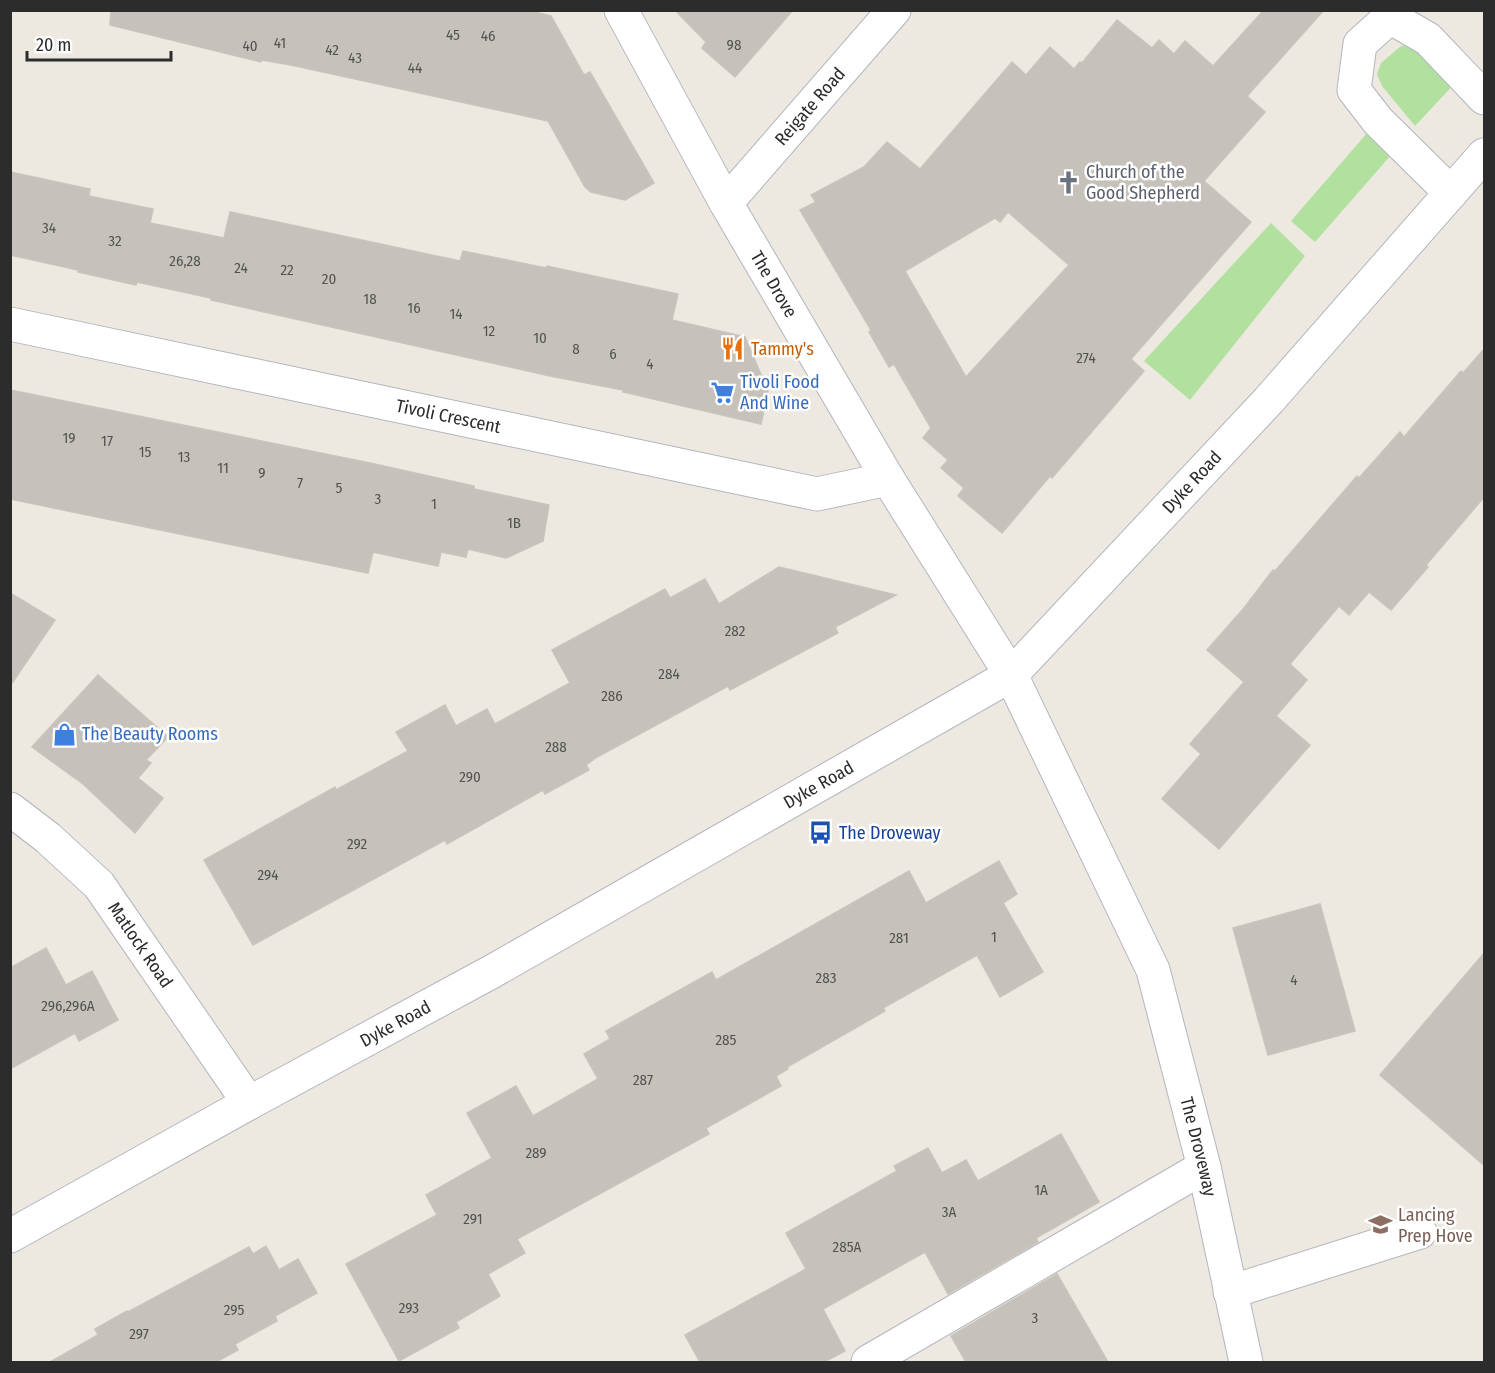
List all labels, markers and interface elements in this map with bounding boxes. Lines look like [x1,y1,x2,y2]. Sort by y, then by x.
scale bar [27,24,171,62]
house number: 45 [446,26,460,44]
house number: 46 [481,27,495,45]
text: 20 m [36,34,71,56]
house number: 41 [274,34,286,52]
house number: 98 [727,36,741,54]
house number: 40 [242,37,258,55]
house number: 42 [325,41,339,59]
house number: 43 [348,49,362,67]
house number: 44 [408,59,422,77]
street label: Reigate Road [770,63,850,150]
place label: Church of the Good Shepherd [1086,161,1200,204]
church icon: Church of the Good Shepherd [1055,169,1081,195]
house number: 34 [42,219,56,237]
house number: 32 [108,232,122,250]
street label: The Drove [746,247,802,322]
house number: 26,28 [169,252,201,270]
house number: 24 [234,259,248,277]
house number: 22 [280,261,294,279]
house number: 20 [322,270,336,288]
house number: 18 [363,290,377,308]
house number: 16 [407,299,421,317]
house number: 14 [449,305,463,323]
house number: 12 [483,322,496,340]
house number: 10 [533,329,547,347]
restaurant icon: Tammy's [720,336,746,362]
place label: Tammy's [751,338,814,360]
house number: 8 [572,340,580,358]
house number: 6 [609,345,617,363]
house number: 274 [1076,349,1096,367]
house number: 4 [646,355,654,373]
place label: Tivoli Food And Wine [740,371,820,414]
supermarket icon: Tivoli Food And Wine [709,379,735,405]
street label: Tivoli Crescent [394,395,503,438]
house number: 19 [62,429,76,447]
house number: 17 [101,432,113,450]
house number: 15 [139,443,151,461]
street label: Dyke Road [1158,446,1226,518]
house number: 13 [178,448,191,466]
house number: 11 [217,459,229,477]
house number: 9 [258,464,266,482]
house number: 7 [297,474,303,492]
house number: 5 [336,479,343,497]
house number: 3 [375,490,382,508]
house number: 1 [431,495,437,513]
house number: 1B [507,514,521,532]
house number: 282 [725,622,746,640]
house number: 284 [658,665,680,683]
house number: 286 [601,687,623,705]
shop icon: The Beauty Rooms [51,721,77,747]
place label: The Beauty Rooms [82,723,218,745]
house number: 288 [545,738,567,756]
street label: Dyke Road [780,756,858,814]
house number: 290 [459,768,481,786]
bus stop icon: The Droveway [808,820,834,846]
place label: The Droveway [839,822,941,844]
house number: 292 [347,835,367,853]
house number: 294 [258,866,278,884]
street label: Matlock Road [103,898,177,992]
house number: 1 [991,928,997,946]
house number: 281 [889,929,909,947]
house number: 283 [816,969,837,987]
house number: 4 [1290,971,1298,989]
street label: Dyke Road [356,996,435,1052]
house number: 296,296A [41,997,95,1015]
house number: 285 [715,1031,737,1049]
house number: 287 [633,1071,653,1089]
street label: The Droveway [1175,1095,1221,1198]
house number: 289 [525,1144,547,1162]
house number: 1A [1034,1181,1048,1199]
house number: 3A [942,1203,956,1221]
place label: Lancing Prep Hove [1398,1204,1473,1247]
house number: 291 [463,1210,483,1228]
school or university icon: Lancing Prep Hove [1367,1212,1393,1238]
house number: 285A [833,1238,862,1256]
house number: 293 [399,1299,419,1317]
house number: 295 [224,1301,244,1319]
house number: 3 [1032,1309,1039,1327]
house number: 297 [129,1325,149,1343]

